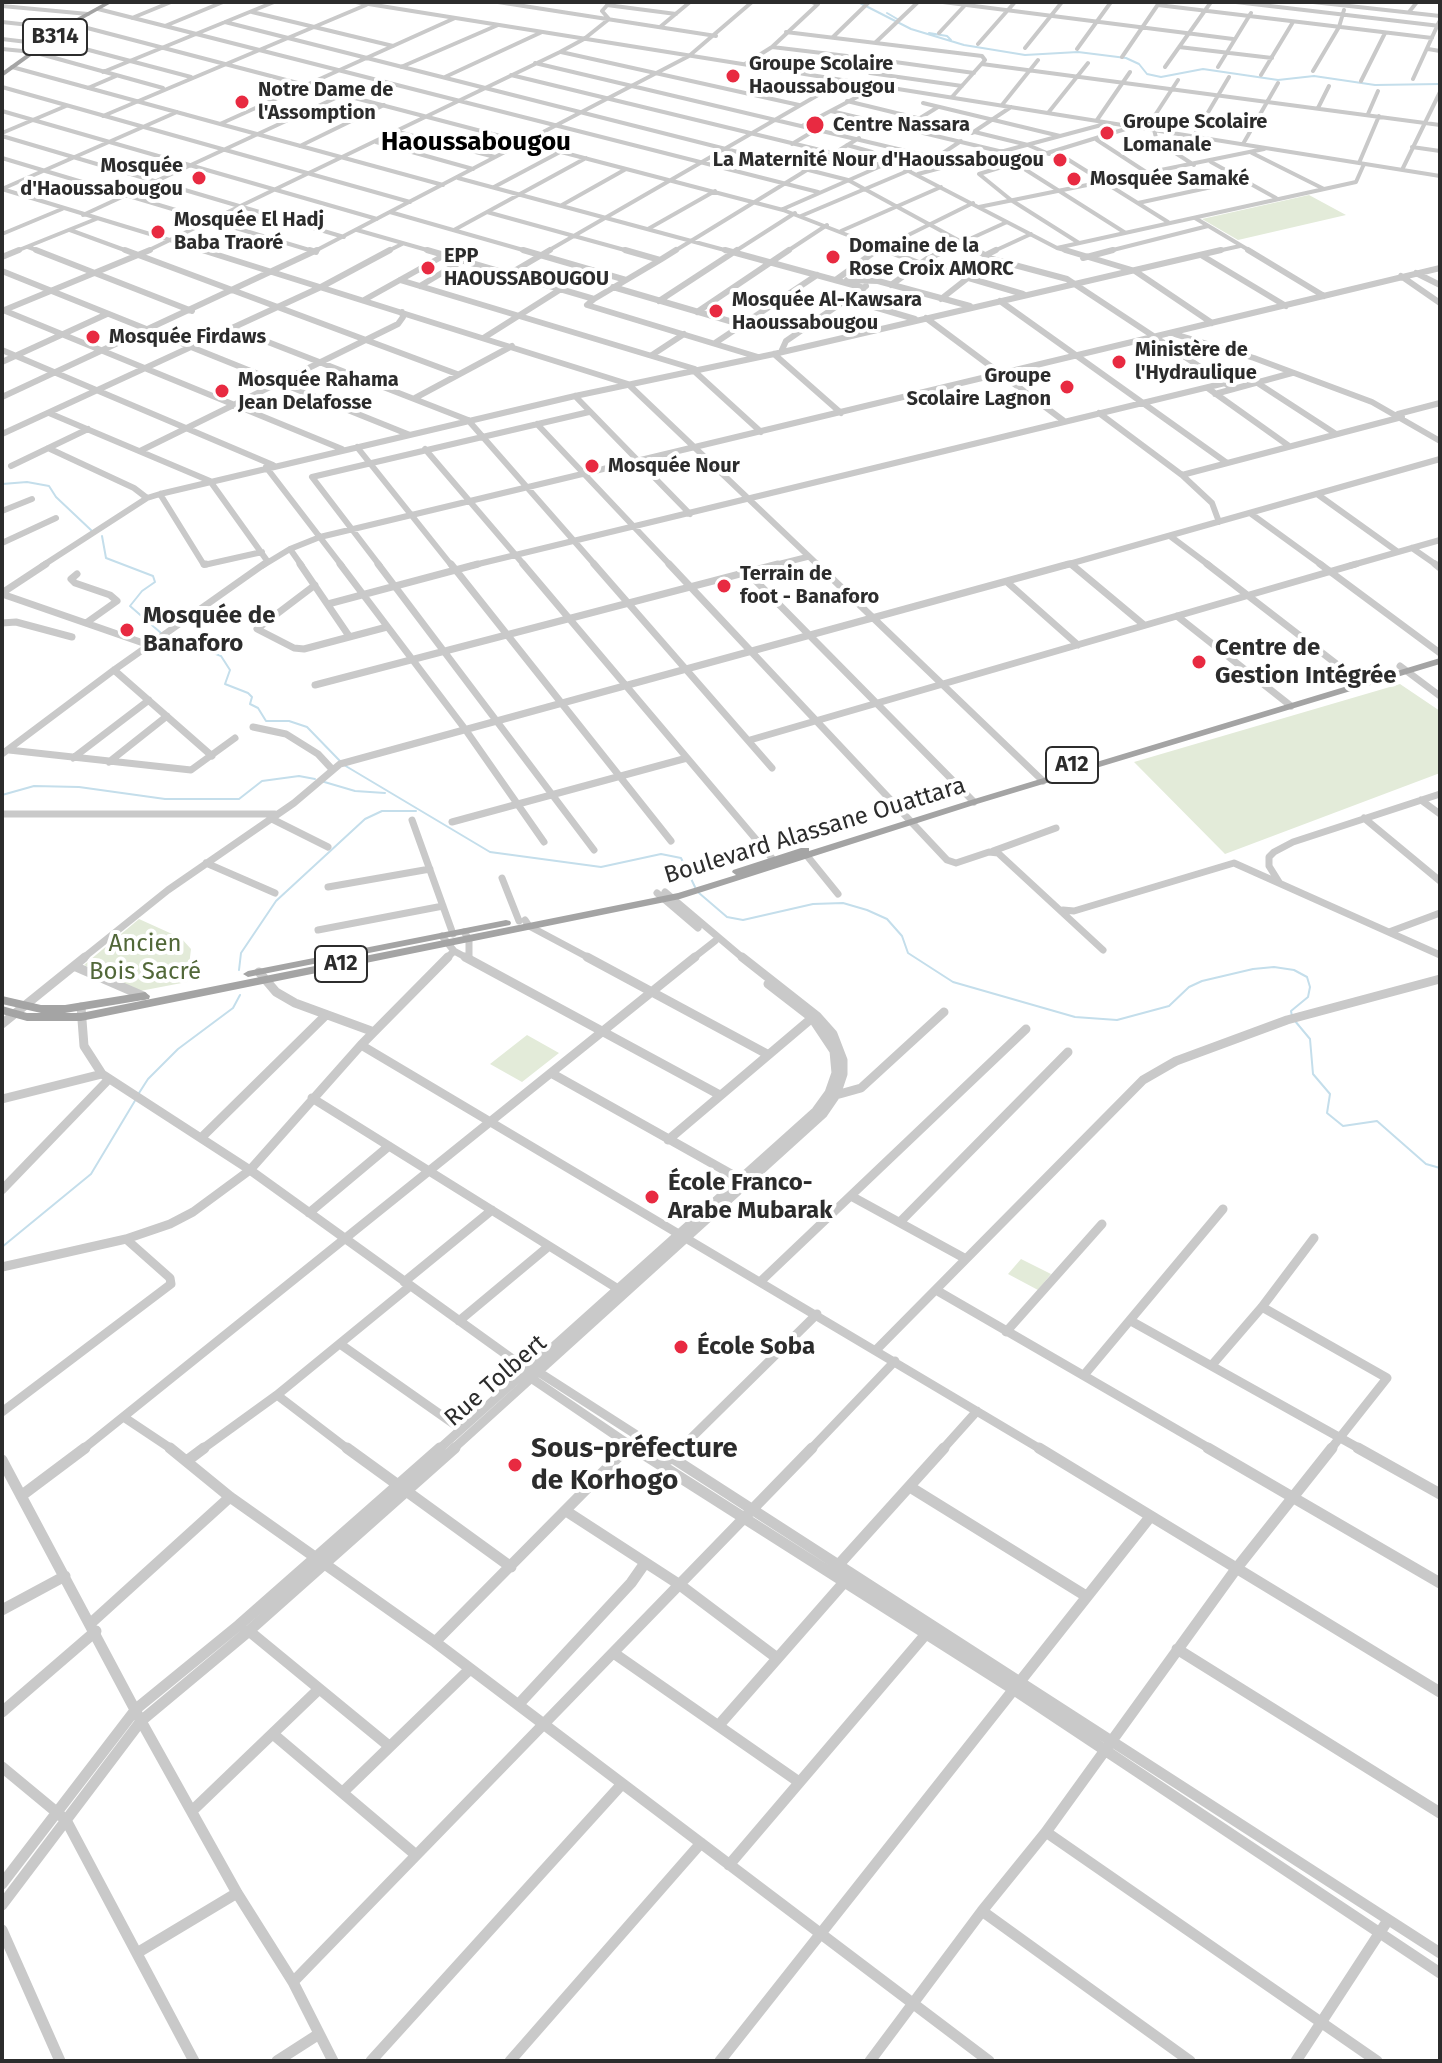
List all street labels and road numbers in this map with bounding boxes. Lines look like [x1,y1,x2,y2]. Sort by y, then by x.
road number: B314 [23,19,87,55]
road number: A12 [1046,747,1098,783]
street label: Boulevard Alassane Ouattara [661,771,969,891]
road number: A12 [315,946,367,982]
street label: Rue Tolbert [439,1329,553,1433]

